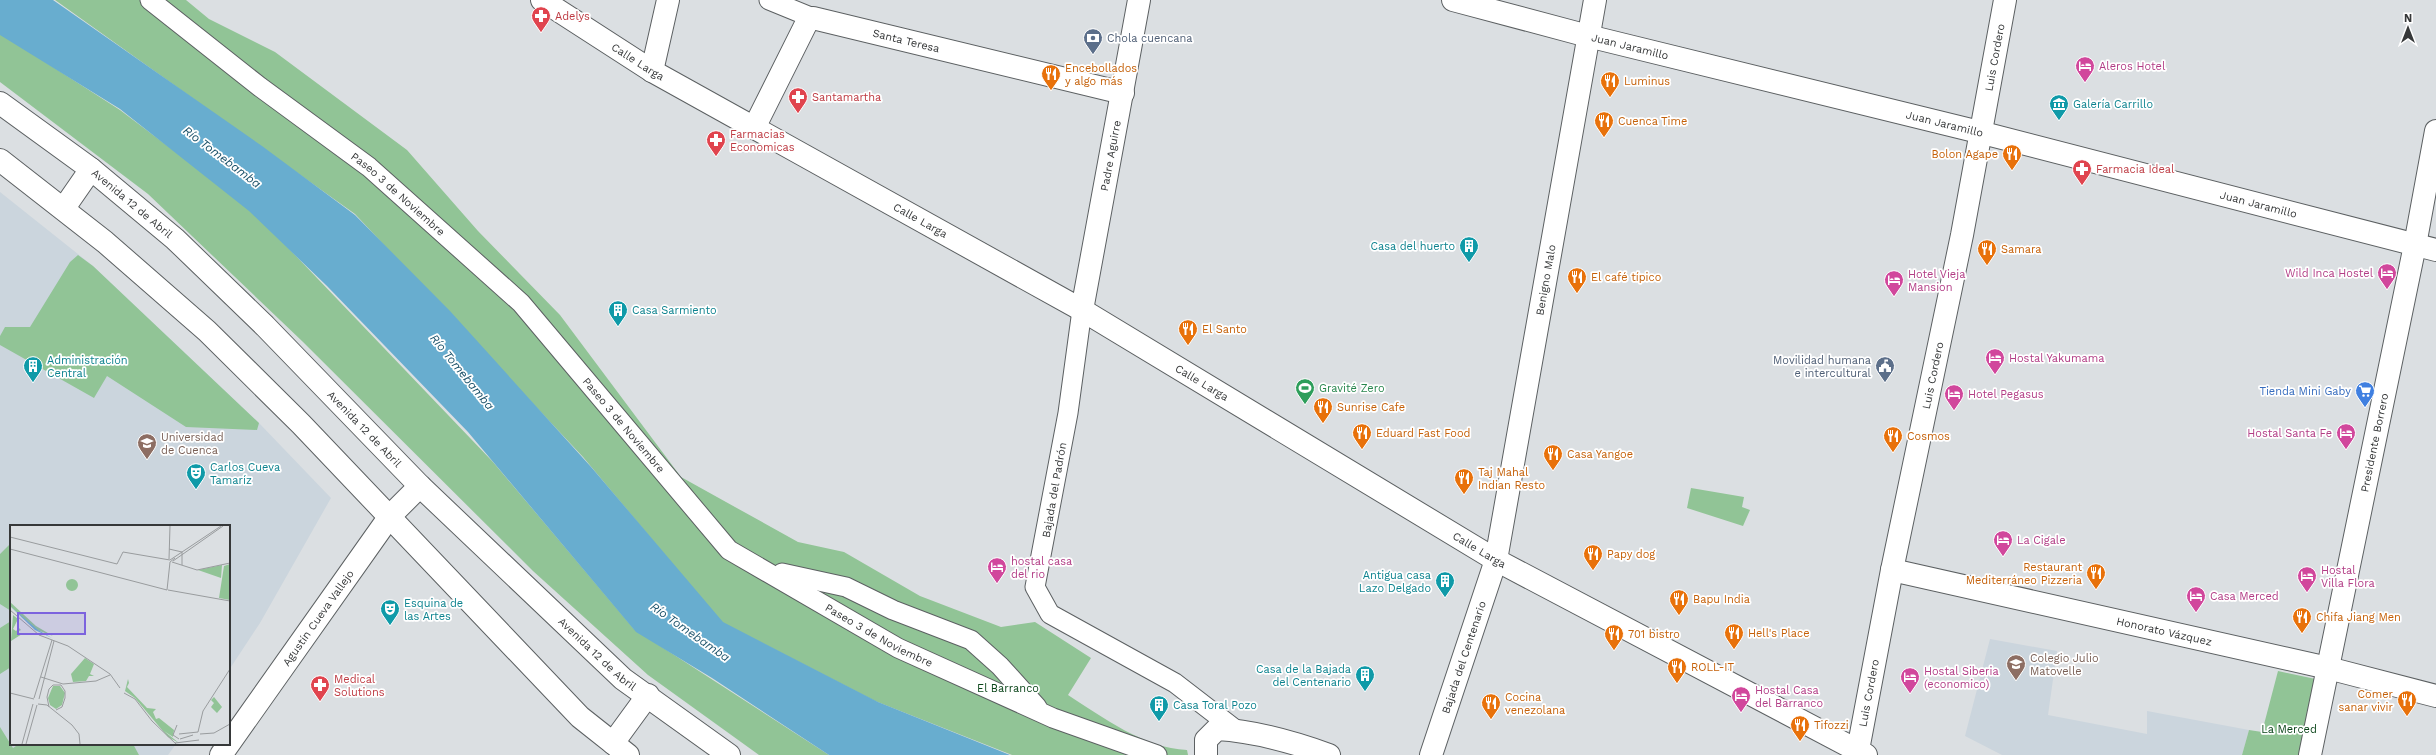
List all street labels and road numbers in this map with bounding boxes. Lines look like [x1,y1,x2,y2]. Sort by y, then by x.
street label: Luis Cordero [1982,23,2008,92]
street label: Santa Teresa [871,27,941,55]
street label: Juan Jaramillo [1590,31,1670,63]
street label: Calle Larga [609,41,666,83]
street label: Juan Jaramillo [1905,108,1985,140]
street label: Padre Aguirre [1098,119,1124,192]
street label: Paseo 3 de Noviembre [348,150,447,239]
street label: Avenida 12 de Abril [89,166,175,241]
street label: Juan Jaramillo [2218,188,2298,221]
street label: Calle Larga [891,200,949,241]
street label: Benigno Malo [1533,243,1559,317]
street label: Luis Cordero [1920,341,1947,410]
street label: Calle Larga [1173,362,1231,404]
street label: Paseo 3 de Noviembre [580,375,667,476]
street label: Avenida 12 de Abril [324,388,405,470]
street label: Presidente Borrero [2358,392,2391,493]
street label: Bajada del Padrón [1040,441,1069,539]
street label: Calle Larga [1450,529,1508,571]
street label: Agustín Cueva Vallejo [280,568,357,669]
street label: Bajada del Centenario [1439,599,1489,715]
street label: Paseo 3 de Noviembre [823,601,935,670]
street label: Avenida 12 de Abril [556,615,639,694]
street label: Honorato Vázquez [2115,615,2213,649]
street label: Luis Cordero [1857,658,1882,728]

